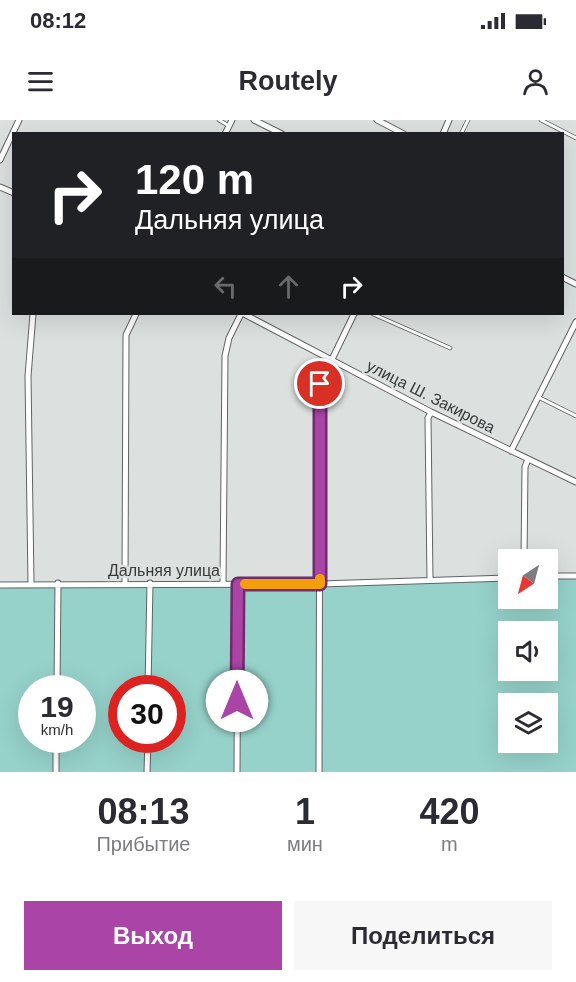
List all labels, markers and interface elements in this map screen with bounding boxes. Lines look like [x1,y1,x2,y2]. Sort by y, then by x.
text: 08:12 [30,8,86,33]
icon: menu [24,65,57,98]
icon: person [519,65,552,98]
text: Routely [238,66,338,96]
icon: right [36,156,114,234]
text: 120 m [135,156,254,203]
text: Дальняя улица [135,205,324,235]
icon: left [209,270,242,303]
icon: ahead [272,270,305,303]
icon: right [335,270,368,303]
street label: улица Ш. Закирова [364,357,498,436]
pin [294,358,345,409]
icon: arrive [303,367,336,400]
north arrow [498,549,558,609]
map controls [498,549,558,753]
street label: Дальняя улица [108,562,220,579]
button: sound [498,621,558,681]
position arrow [205,669,269,733]
speed limit sign: 30 [108,675,186,753]
text: 19 [40,690,74,723]
button: layers [498,693,558,753]
text: km/h [41,721,73,738]
text: 08:13 [97,791,190,832]
text: 1 [295,791,315,832]
text: 420 [419,791,479,832]
text: Прибытие [96,833,190,855]
text: мин [287,833,323,855]
text: m [441,833,458,855]
button: Выход [24,901,282,970]
button: Поделиться [294,901,552,970]

